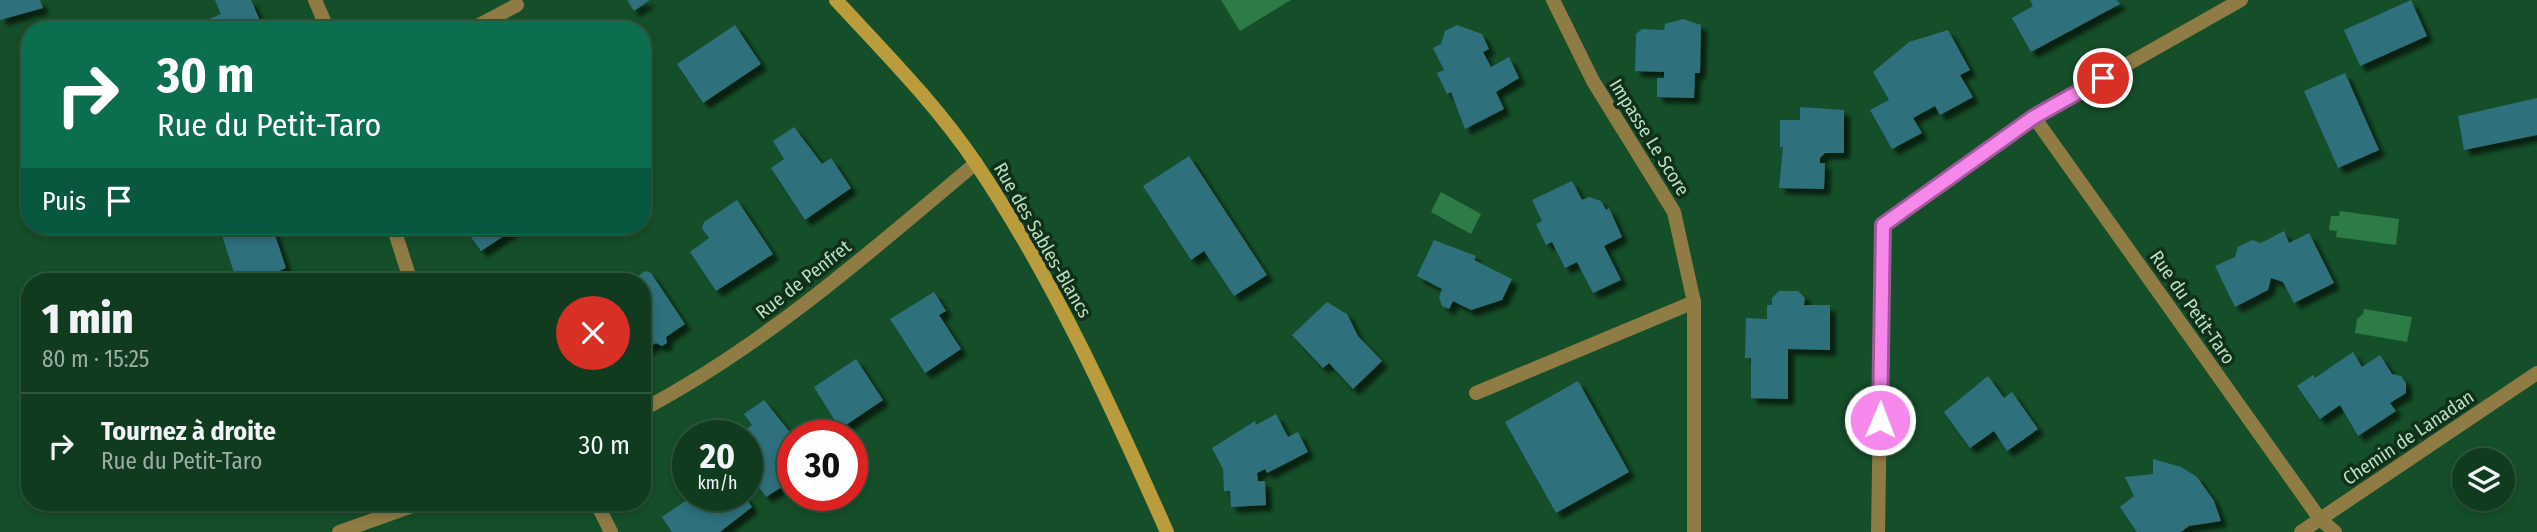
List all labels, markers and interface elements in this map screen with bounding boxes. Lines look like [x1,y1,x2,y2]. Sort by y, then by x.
text: 30 m [157,46,255,105]
pin [2073,48,2133,108]
icon: right [42,49,133,140]
icon: arrive [2084,59,2122,97]
street label: Impasse Le Score [1605,75,1695,200]
text: Rue du Petit-Taro [157,106,381,144]
street label: Rue des Sables-Blancs [989,159,1096,322]
icon: arrive [100,182,138,220]
text: Puis [42,186,86,217]
street label: Rue de Penfret [751,235,856,324]
street label: Rue du Petit-Taro [2145,246,2240,368]
text: 1 min [42,294,133,344]
button: close [556,296,630,370]
text: 80 m · 15:25 [42,345,149,373]
position arrow [1843,383,1917,457]
street label: Chemin de Lanadan [2338,385,2478,490]
text: Tournez à droite [101,416,276,447]
speed limit sign: 30 [777,420,868,511]
icon: right [42,427,80,465]
text: 30 m [579,430,630,461]
text: 20 [700,435,735,477]
text: Rue du Petit-Taro [101,447,262,475]
map controls [2452,448,2515,511]
button: layers [2452,448,2515,511]
text: km/h [697,472,738,494]

